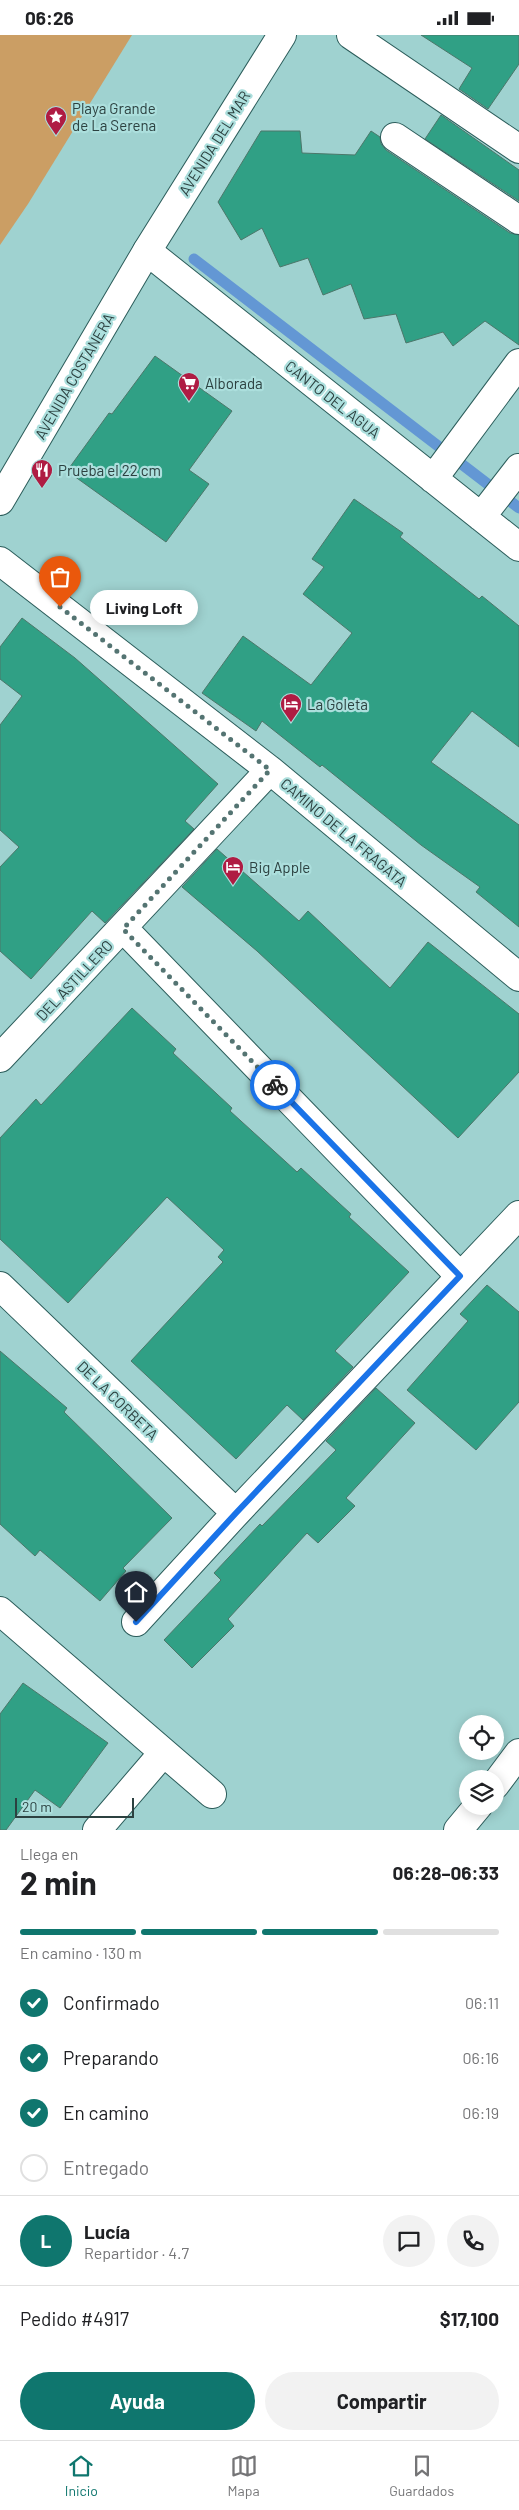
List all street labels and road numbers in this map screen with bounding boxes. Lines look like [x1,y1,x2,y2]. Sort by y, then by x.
street label: AVENIDA DEL MAR [175,87,253,199]
street label: AVENIDA COSTANERA [31,310,117,442]
street label: CANTO DEL AGUA [282,356,384,442]
street label: CAMINO DE LA FRAGATA [277,774,411,890]
street label: DEL ASTILLERO [32,936,116,1024]
street label: DE LA CORBETA [74,1357,162,1443]

